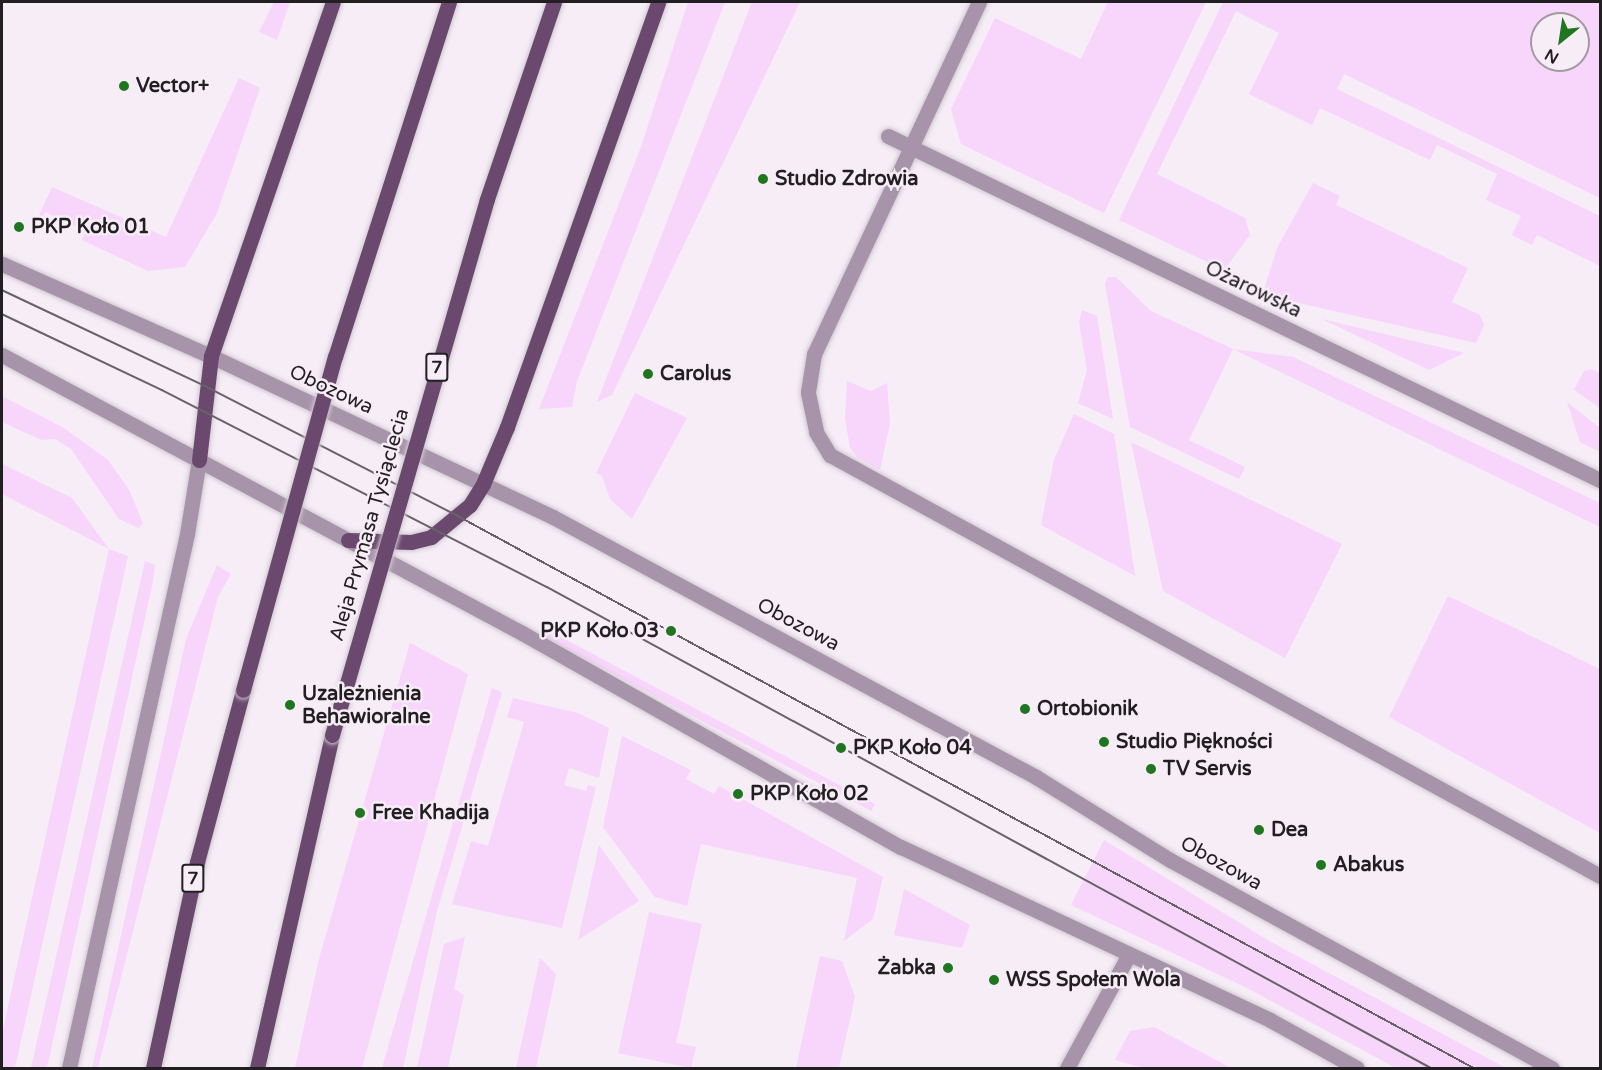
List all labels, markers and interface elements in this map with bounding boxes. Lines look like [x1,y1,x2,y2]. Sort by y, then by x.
north arrow [1530,12,1590,72]
text: N [1541,44,1563,68]
place label: Vector+ [136,74,209,98]
marker: Vector+ [117,79,131,93]
place label: Studio Zdrowia [775,167,918,191]
marker: Studio Zdrowia [756,172,770,186]
place label: PKP Koło 01 [31,215,150,239]
marker: PKP Koło 01 [12,220,26,234]
street label: Ożarowska [1201,256,1305,324]
road number: 7 [425,352,449,382]
street label: Obozowa [285,360,377,420]
place label: Carolus [660,362,731,386]
marker: Carolus [641,367,655,381]
street label: Aleja Prymasa Tysiąclecia [325,406,415,644]
street label: Obozowa [753,593,843,657]
place label: PKP Koło 03 [540,619,659,643]
marker: PKP Koło 03 [664,624,678,638]
place label: Uzależnienia Behawioralne [302,682,431,729]
place label: Ortobionik [1037,697,1138,721]
marker: Uzależnienia Behawioralne [283,698,297,712]
marker: Ortobionik [1018,702,1032,716]
place label: Studio Piękności [1116,730,1273,754]
marker: Studio Piękności [1097,735,1111,749]
place label: PKP Koło 04 [853,736,972,760]
marker: PKP Koło 04 [834,741,848,755]
place label: TV Servis [1163,757,1251,781]
marker: TV Servis [1144,762,1158,776]
place label: PKP Koło 02 [750,782,869,806]
marker: PKP Koło 02 [731,787,745,801]
place label: Free Khadija [372,801,490,825]
marker: Free Khadija [353,806,367,820]
place label: Dea [1271,818,1308,842]
marker: Dea [1252,823,1266,837]
street label: Obozowa [1176,832,1266,896]
place label: Abakus [1333,853,1404,877]
marker: Abakus [1314,858,1328,872]
road number: 7 [181,863,205,893]
place label: Żabka [877,956,936,980]
marker: Żabka [941,961,955,975]
place label: WSS Społem Wola [1006,968,1181,992]
marker: WSS Społem Wola [987,973,1001,987]

